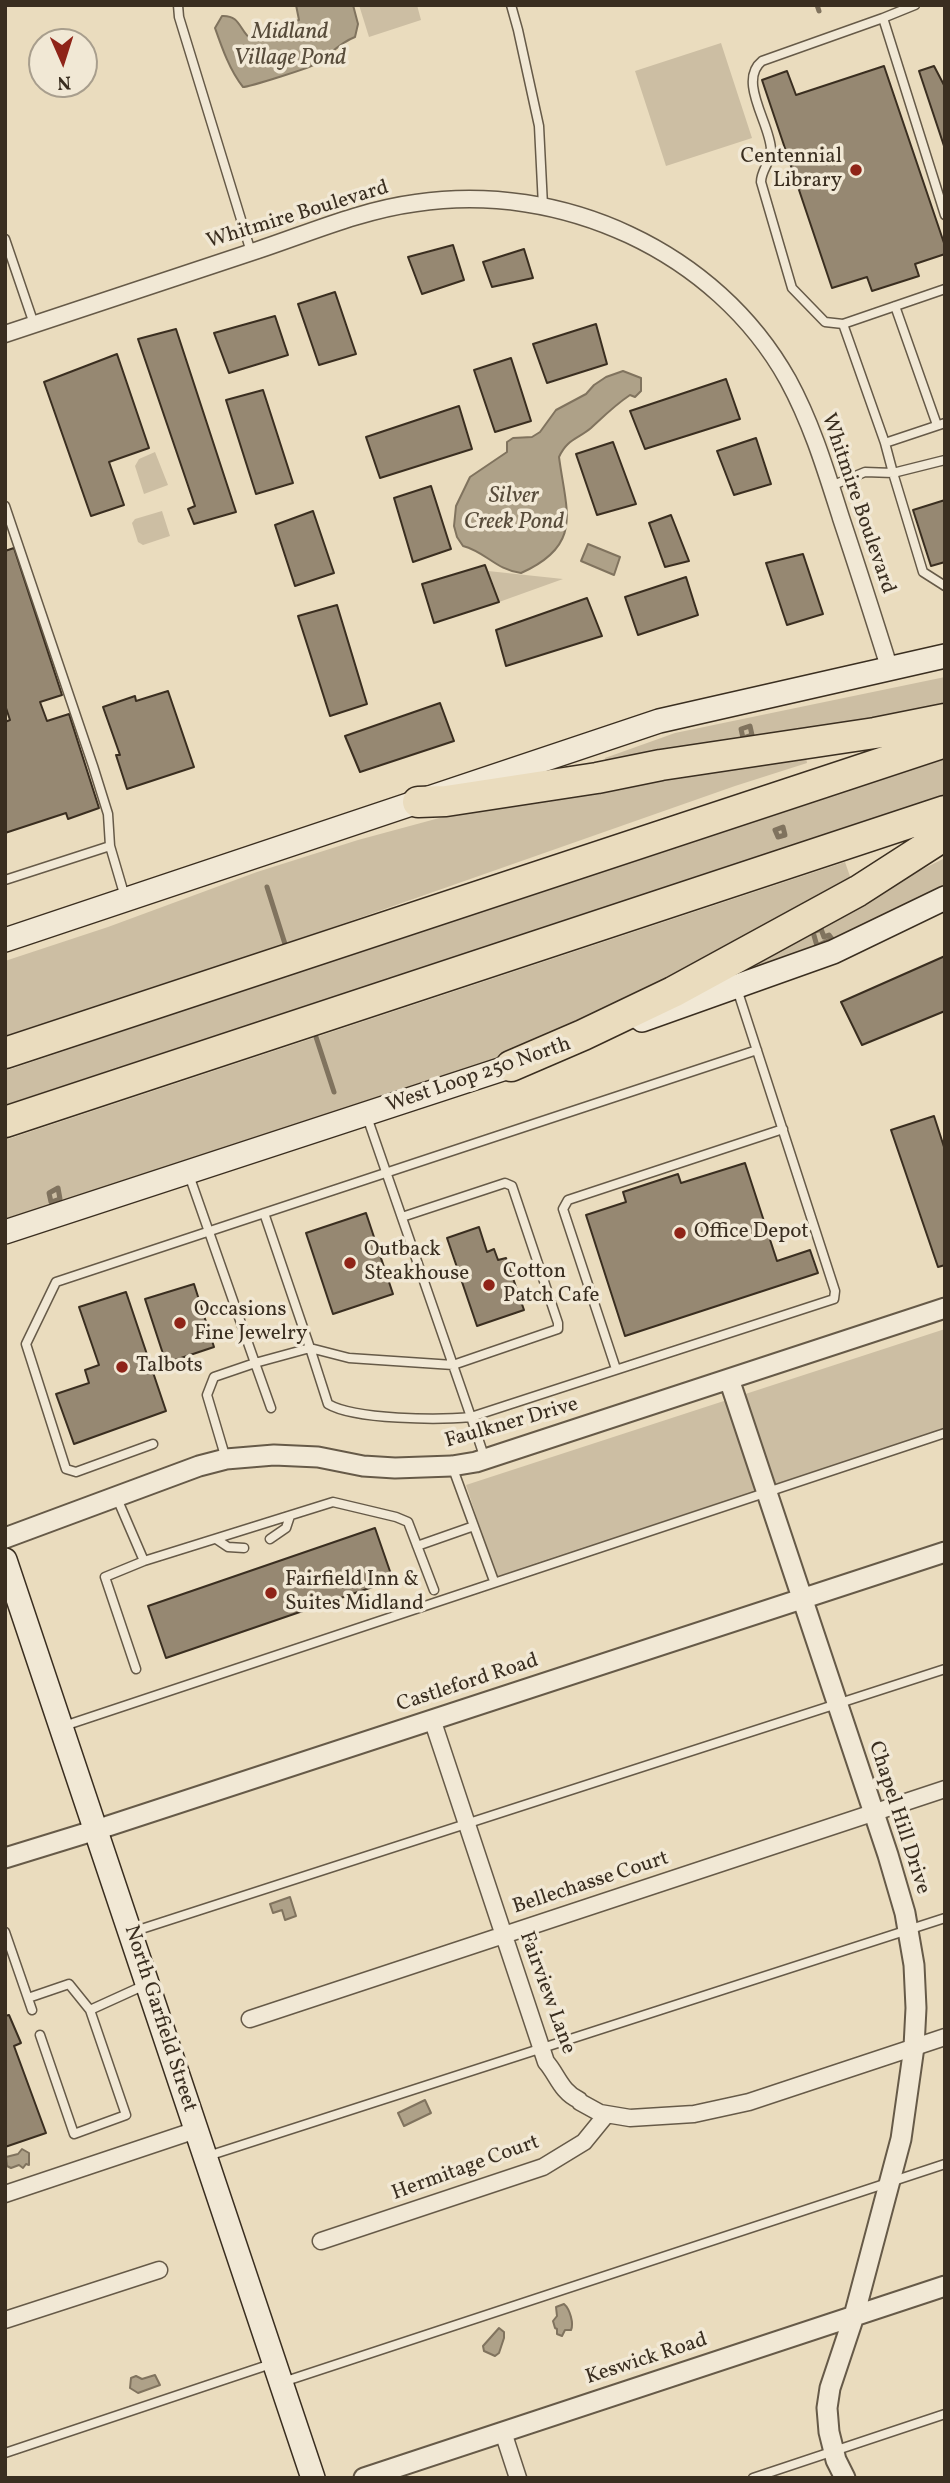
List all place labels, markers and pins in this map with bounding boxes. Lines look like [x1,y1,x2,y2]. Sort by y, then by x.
place label: Centennial Library [741,145,842,195]
marker: Centennial Library [848,162,864,178]
place label: Office Depot [694,1220,809,1246]
marker: Office Depot [672,1225,688,1241]
place label: Outback Steakhouse [364,1238,469,1288]
marker: Outback Steakhouse [342,1255,358,1271]
place label: Cotton Patch Cafe [503,1260,599,1310]
marker: Cotton Patch Cafe [481,1277,497,1293]
place label: Occasions Fine Jewelry [194,1298,307,1348]
marker: Occasions Fine Jewelry [172,1315,188,1331]
place label: Talbots [136,1354,203,1380]
marker: Talbots [114,1359,130,1375]
place label: Fairfield Inn & Suites Midland [285,1568,424,1618]
marker: Fairfield Inn & Suites Midland [263,1585,279,1601]

